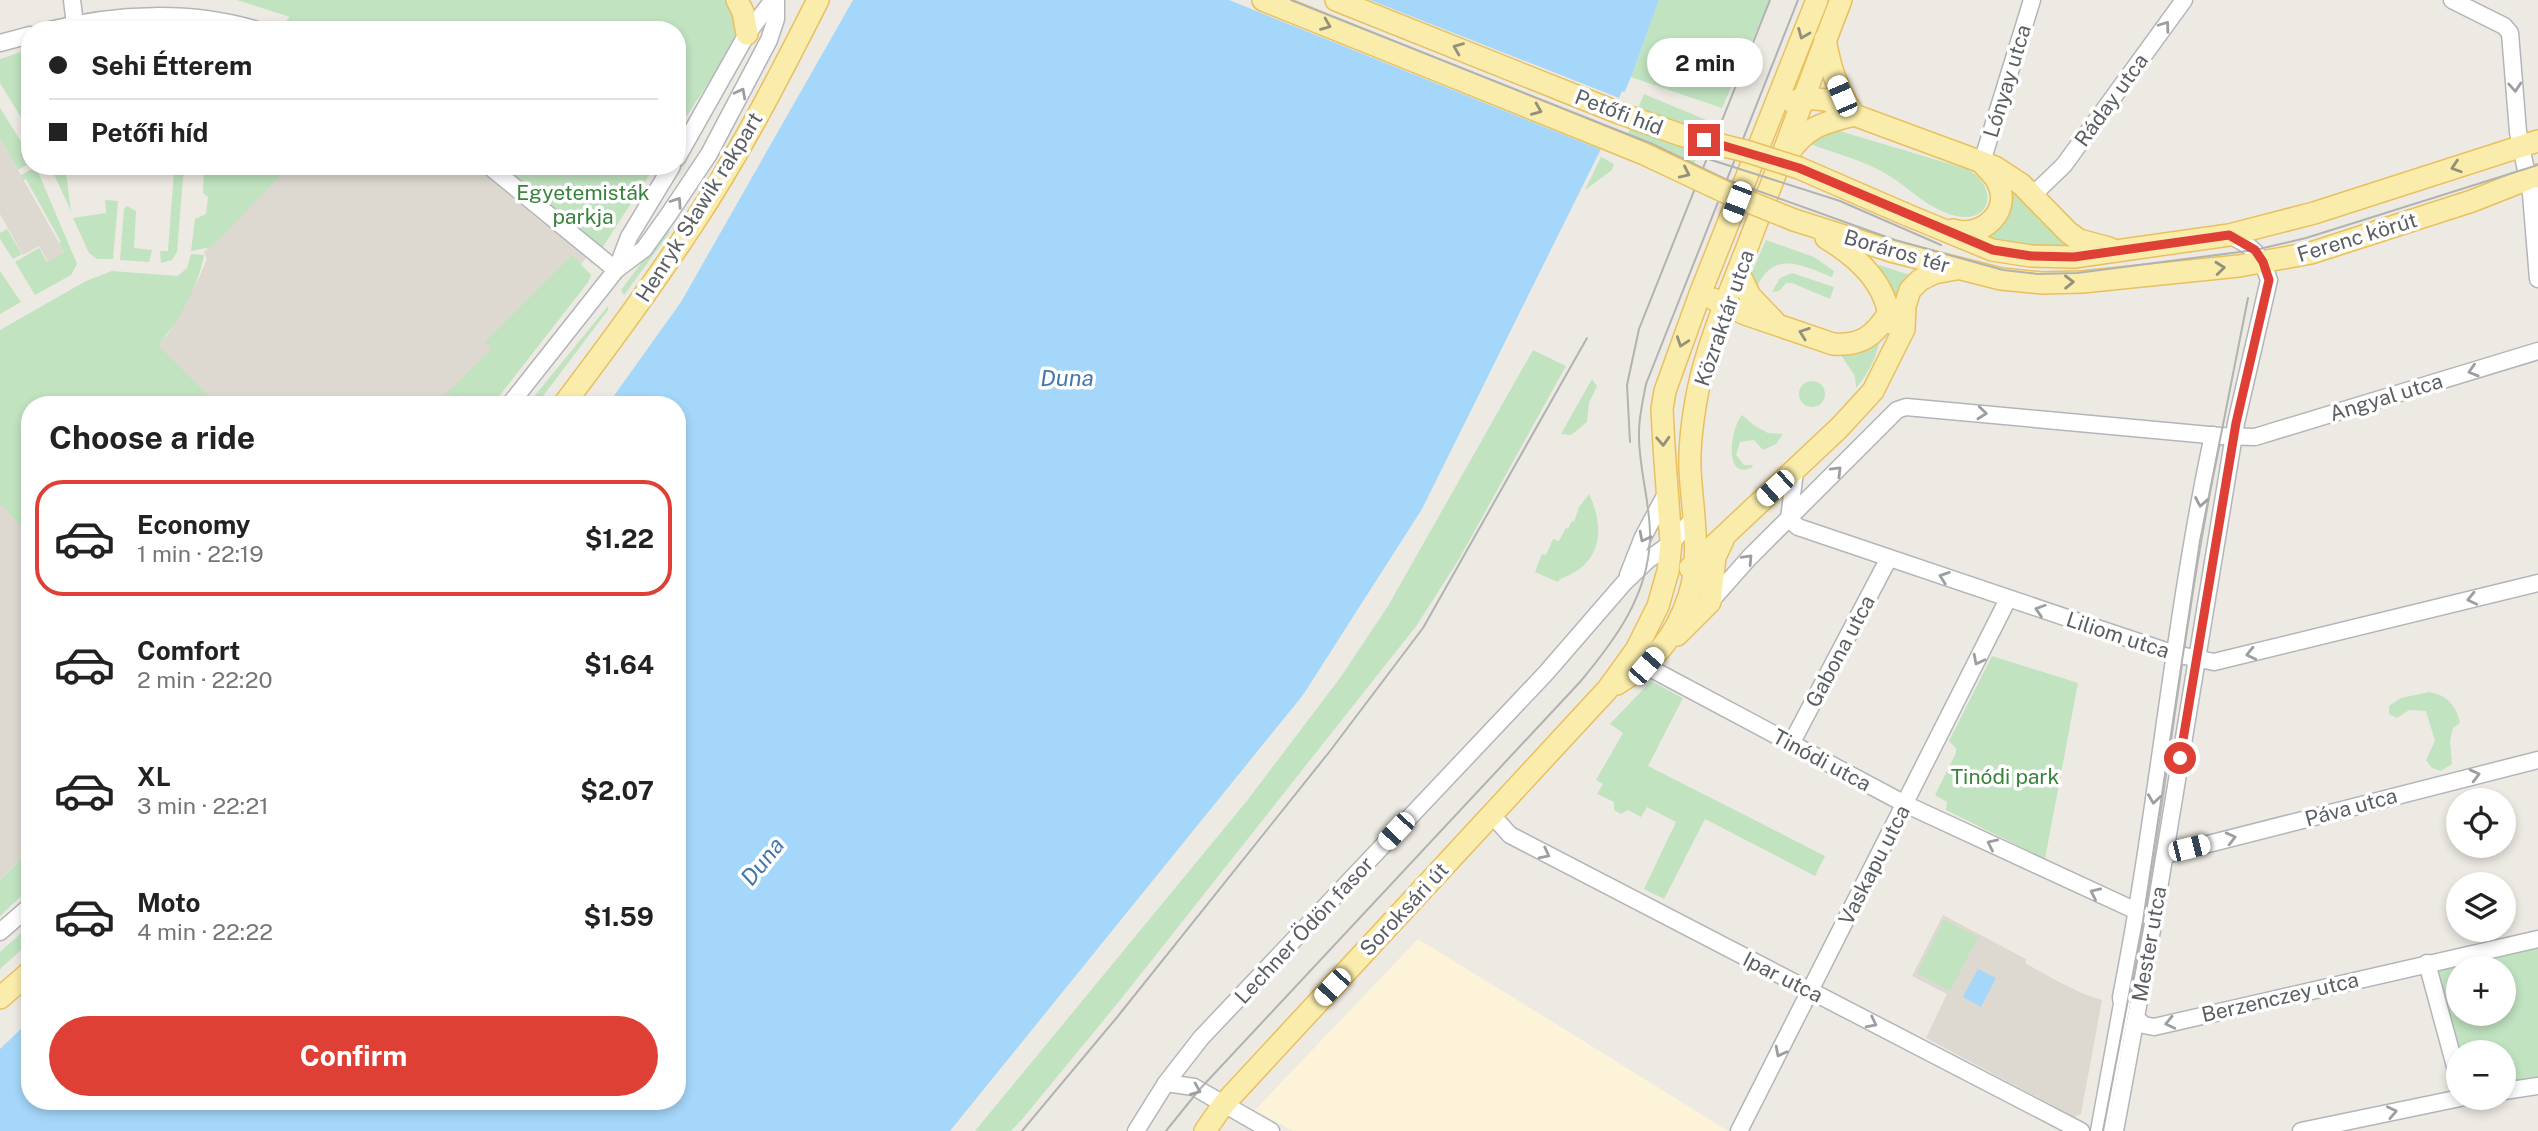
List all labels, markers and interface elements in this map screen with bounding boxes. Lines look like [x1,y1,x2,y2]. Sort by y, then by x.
one-way arrow [1319,16,1331,30]
street label: Lónyay utca [1978,21,2036,141]
one-way arrow [2157,21,2169,34]
one-way arrow [1797,27,1811,39]
callout: 2 min [1646,38,1762,88]
one-way arrow [1452,42,1465,56]
text: 2 min [1675,49,1735,76]
street label: Ráday utca [2069,49,2153,151]
text: Sehi Étterem [91,50,252,81]
car [1825,73,1860,119]
one-way arrow [2507,82,2522,93]
street label: Petőfi híd [1571,84,1667,140]
one-way arrow [733,88,746,101]
one-way arrow [1530,102,1542,116]
street label: Henryk Sławik rakpart [630,108,768,306]
text: Petőfi híd [91,117,208,148]
route end [1688,124,1720,156]
one-way arrow [2450,159,2463,173]
one-way arrow [1677,165,1690,179]
car [1720,179,1755,225]
park label: Egyetemisták parkja [516,180,650,229]
one-way arrow [669,197,681,210]
street label: Ferenc körút [2294,207,2420,267]
street label: Boráros tér [1841,224,1953,278]
street label: Közraktár utca [1689,247,1759,389]
one-way arrow [2215,261,2226,276]
one-way arrow [2065,274,2075,290]
one-way arrow [1799,327,1811,341]
one-way arrow [1676,336,1690,348]
one-way arrow [2467,362,2479,377]
water label: Duna [1040,364,1094,391]
street label: Angyal utca [2326,368,2446,426]
one-way arrow [1976,405,1988,420]
text: Choose a ride [49,419,255,456]
one-way arrow [1656,436,1671,447]
car [1753,466,1798,510]
one-way arrow [1828,466,1841,479]
one-way arrow [2194,496,2209,508]
icon: car [53,507,116,570]
text: Economy [137,509,250,540]
text: $1.22 [585,523,654,554]
one-way arrow [1639,529,1653,542]
text: 1 min · 22:19 [137,540,264,567]
one-way arrow [1740,555,1753,568]
one-way arrow [1938,571,1950,585]
one-way arrow [2466,590,2478,605]
street label: Gabona utca [1800,591,1880,711]
one-way arrow [2035,603,2047,618]
street label: Liliom utca [2063,607,2173,663]
icon: car [53,633,116,696]
text: Comfort [137,635,240,666]
car [1625,643,1668,689]
one-way arrow [2245,645,2257,660]
text: $1.64 [584,649,654,680]
one-way arrow [1972,653,1986,665]
text: 2 min · 22:20 [137,666,272,693]
street label: Tinódi utca [1769,724,1875,796]
route start [2164,742,2196,774]
icon: car [53,759,116,822]
text: XL [137,761,171,792]
park label: Tinódi park [1951,764,2060,789]
one-way arrow [2469,769,2481,784]
text: $2.07 [580,775,654,806]
street label: Páva utca [2302,783,2400,831]
map controls [2446,788,2516,1110]
button: locate [2446,788,2516,858]
text: 3 min · 22:21 [137,792,269,819]
one-way arrow [2147,794,2162,805]
street label: Vaskapu utca [1833,801,1915,929]
car [1374,808,1419,854]
water label: Duna [735,832,789,890]
one-way arrow [2225,832,2237,846]
car [2167,833,2212,863]
one-way arrow [1987,839,1999,853]
one-way arrow [1538,845,1550,859]
street label: Lechner Ödön fasor [1229,851,1379,1009]
street label: Soroksári út [1354,857,1454,961]
button: layers [2446,872,2516,942]
street label: Mester utca [2127,884,2171,1004]
icon: car [53,885,116,948]
text: Moto [137,887,200,918]
one-way arrow [2090,887,2102,901]
text: $1.59 [583,901,654,932]
text: 4 min · 22:22 [137,918,273,945]
street label: Ipar utca [1739,946,1827,1008]
button: + [2446,956,2516,1026]
car [1310,964,1355,1010]
street label: Berzenczey utca [2199,967,2361,1027]
one-way arrow [1865,1014,1877,1028]
one-way arrow [2164,1015,2176,1029]
button: Confirm [49,1016,658,1096]
button: − [2446,1040,2516,1110]
one-way arrow [1775,1045,1788,1057]
one-way arrow [1189,1082,1201,1096]
one-way arrow [2386,1106,2398,1121]

